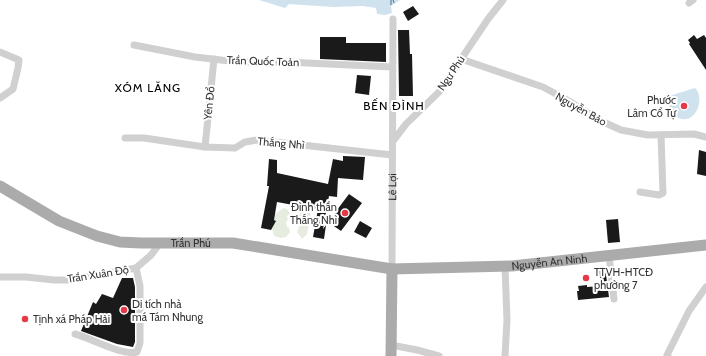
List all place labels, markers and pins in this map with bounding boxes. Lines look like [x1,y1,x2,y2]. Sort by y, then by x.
place label: Phước Lâm Cổ Tự [627,93,677,120]
marker: Phước Lâm Cổ Tự [679,101,689,111]
place label: Đình thần Thắng Nhì [290,200,338,227]
marker: Đình thần Thắng Nhì [340,208,350,218]
place label: TTVH-HTCĐ phường 7 [594,265,653,292]
marker: TTVH-HTCĐ phường 7 [581,273,591,283]
place label: Di tích nhà má Tám Nhung [132,297,204,324]
marker: Di tích nhà má Tám Nhung [119,305,129,315]
place label: Tịnh xá Pháp Hải [33,312,110,326]
marker: Tịnh xá Pháp Hải [20,314,30,324]

